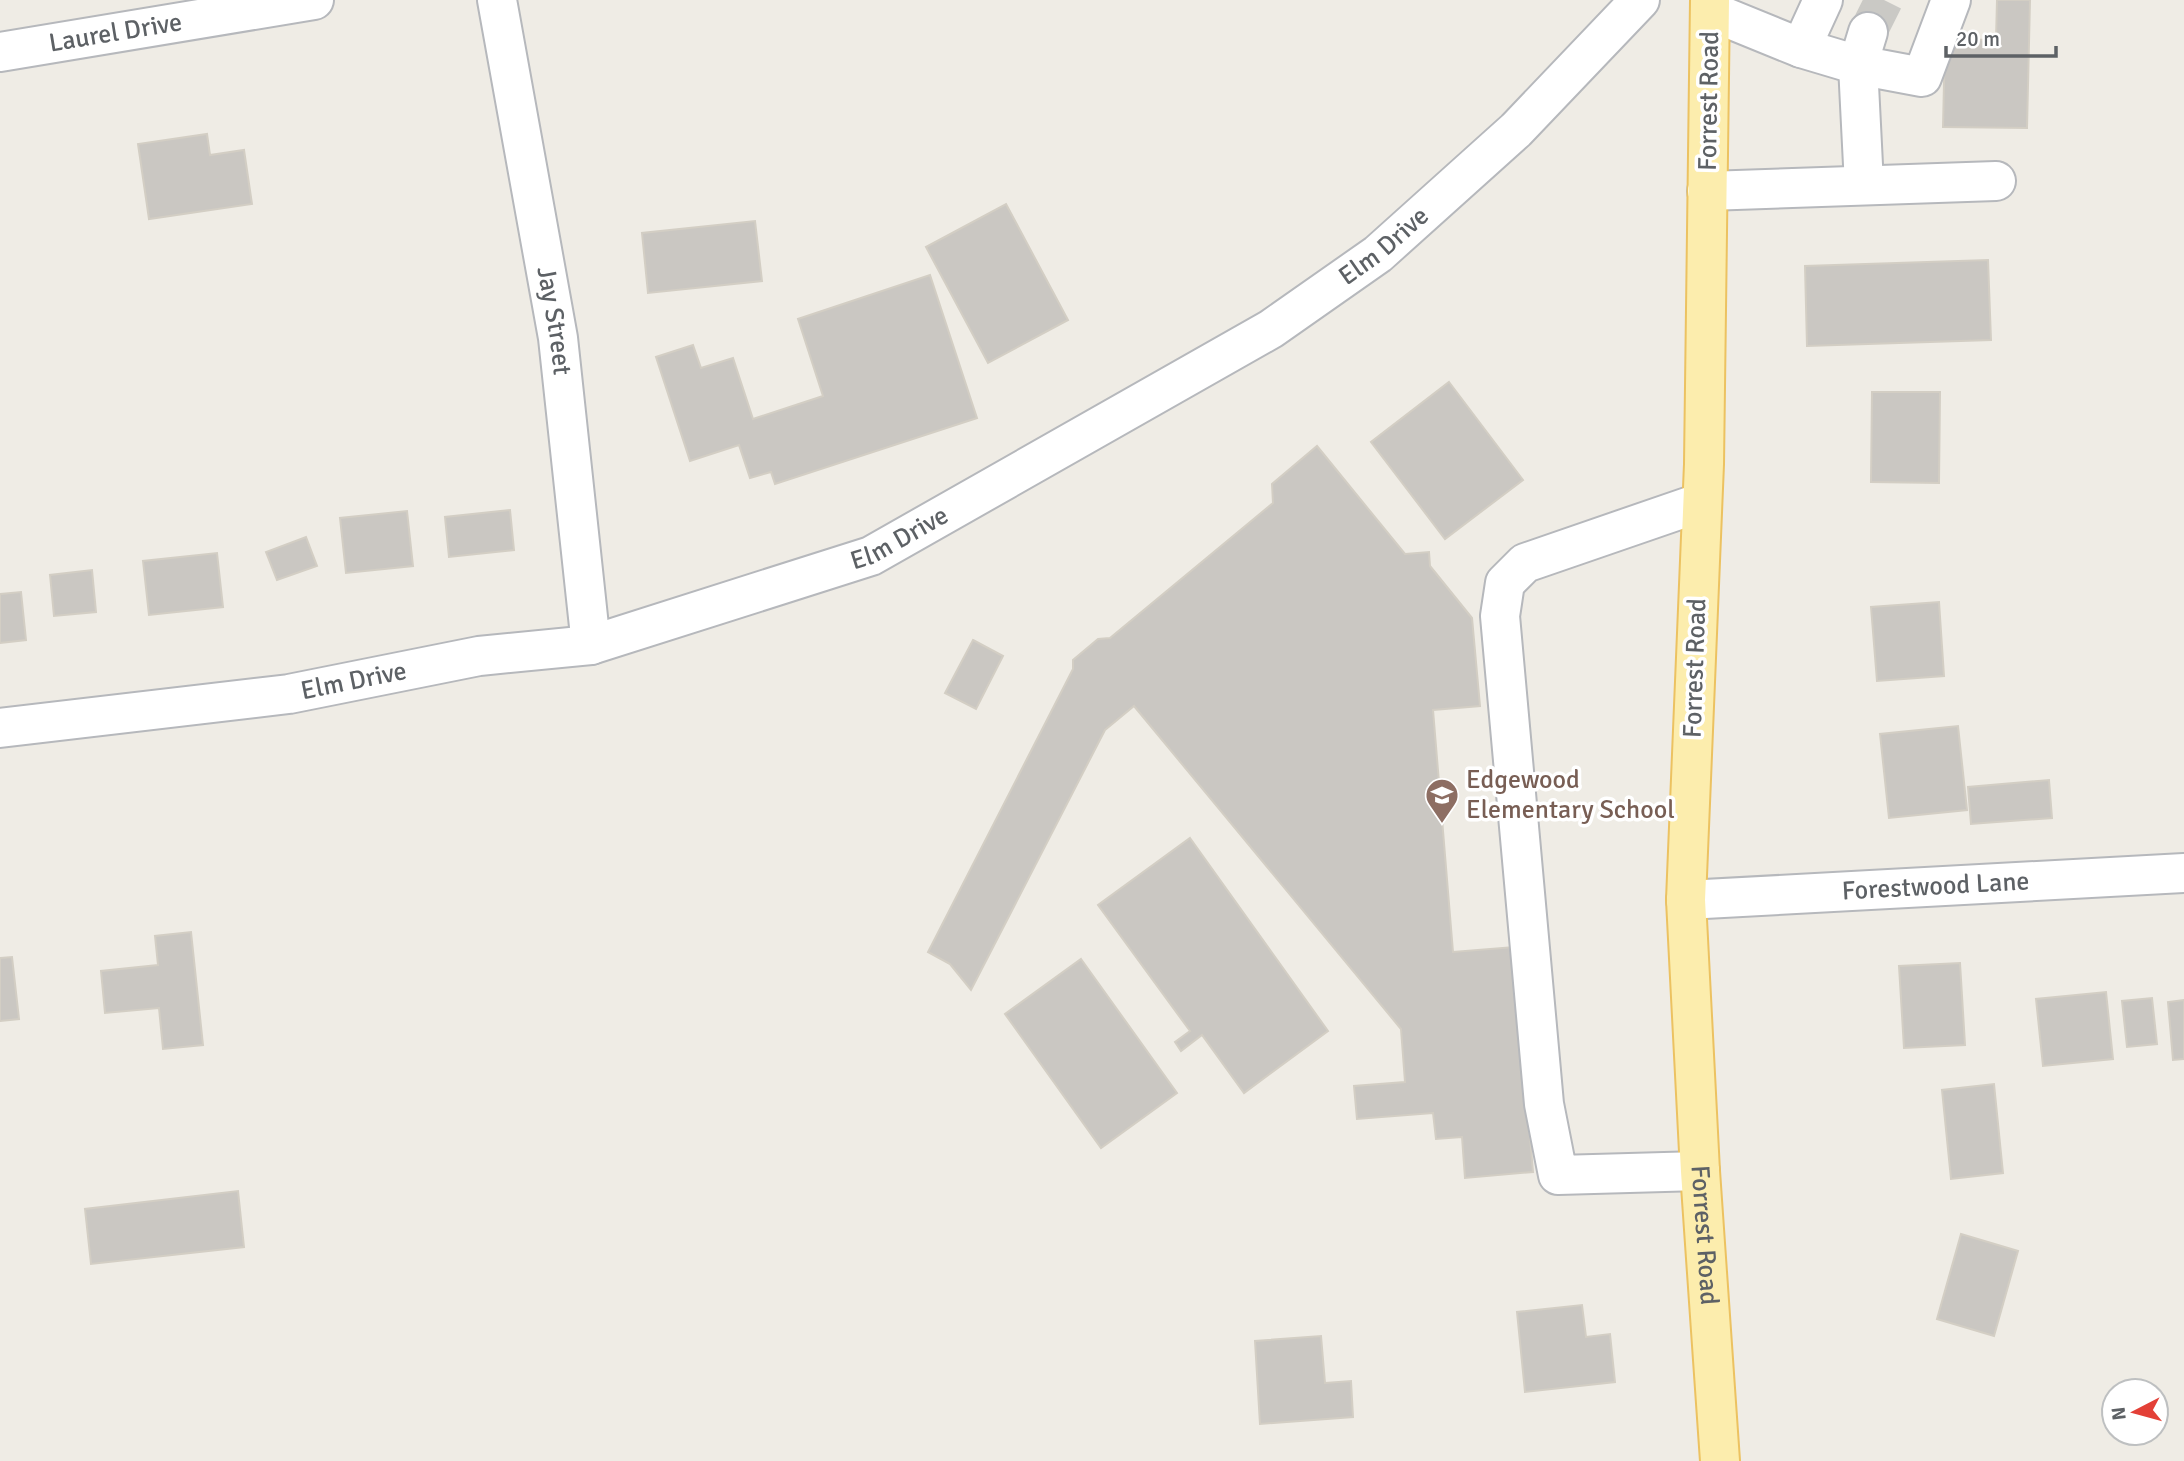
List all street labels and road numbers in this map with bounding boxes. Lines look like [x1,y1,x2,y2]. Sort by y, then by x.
street label: Laurel Drive [47,6,184,60]
street label: Forrest Road [1692,31,1726,171]
street label: Elm Drive [1333,200,1435,292]
street label: Jay Street [529,264,578,377]
street label: Elm Drive [847,499,954,577]
street label: Forrest Road [1677,598,1713,738]
street label: Elm Drive [298,655,409,707]
street label: Forestwood Lane [1841,865,2030,908]
street label: Forrest Road [1684,1164,1725,1306]

